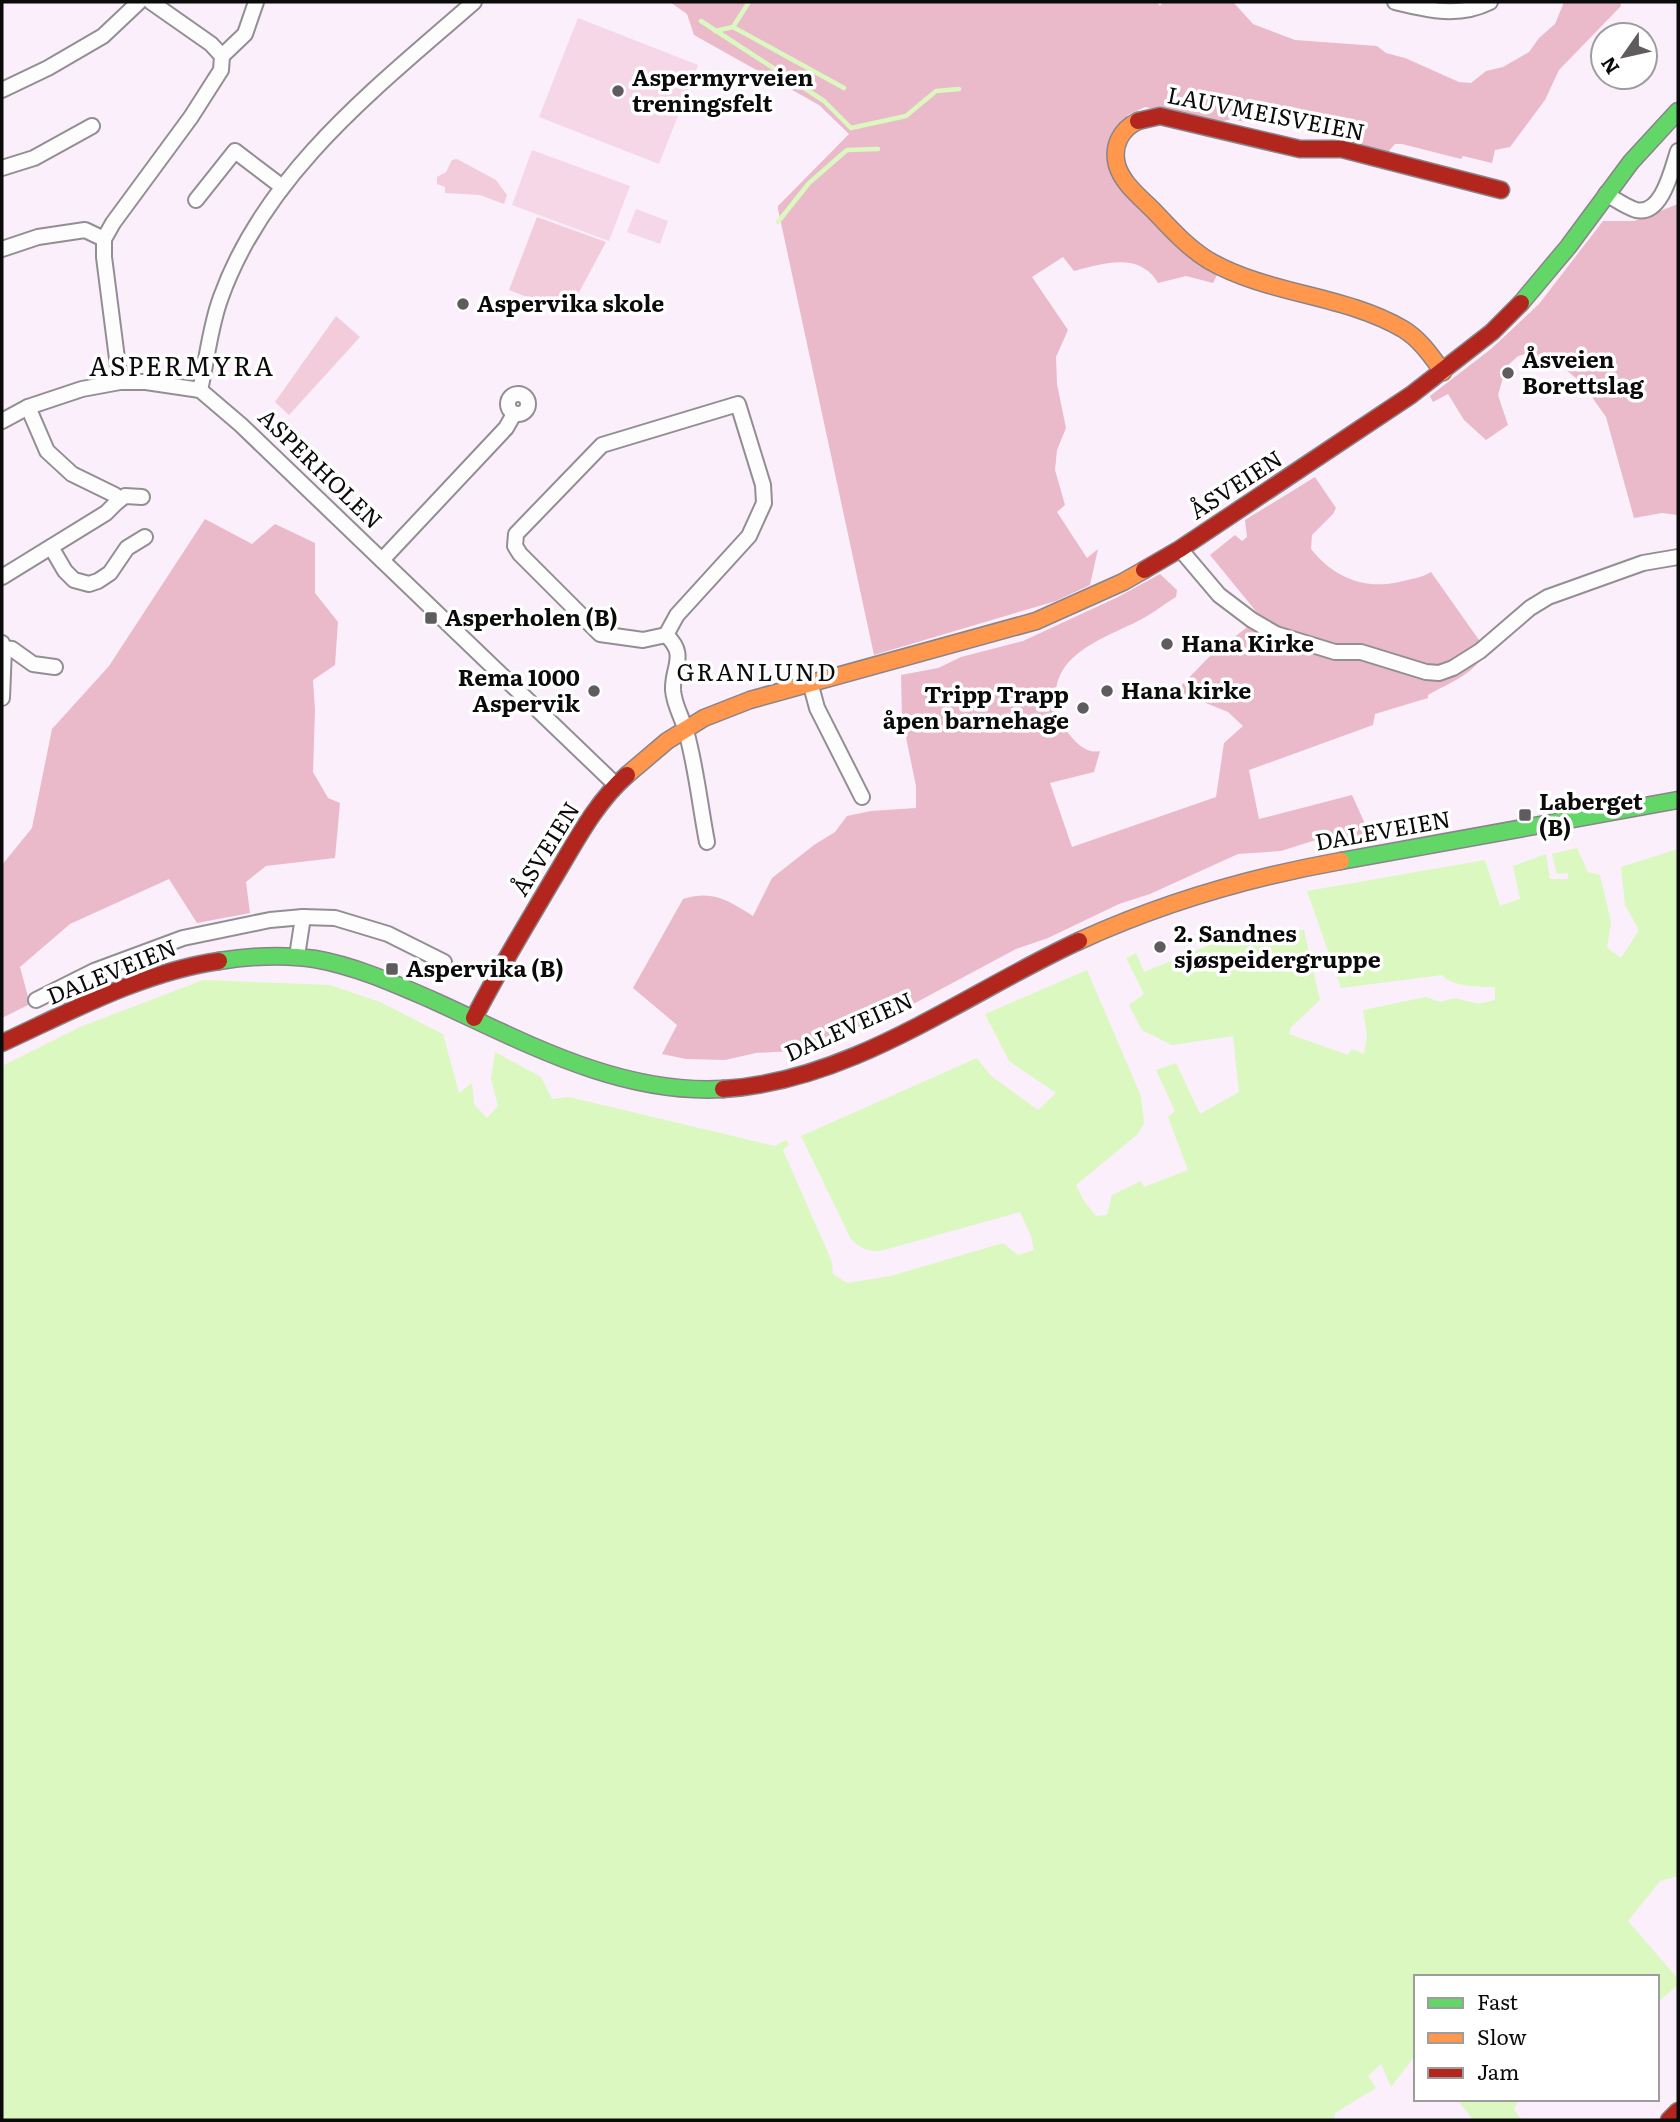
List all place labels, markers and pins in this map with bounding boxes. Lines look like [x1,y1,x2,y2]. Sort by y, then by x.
place label: Aspermyrveien treningsfelt [632,59,813,119]
marker: Aspermyrveien treningsfelt [610,83,626,99]
place label: Aspervika skole [477,285,664,319]
marker: Aspervika skole [455,296,471,312]
place label: Åsveien Borettslag [1522,341,1645,401]
marker: Åsveien Borettslag [1500,365,1516,381]
place label: Asperholen (B) [445,599,618,633]
marker: Asperholen (B) [423,610,439,626]
place label: Hana Kirke [1181,625,1314,659]
marker: Hana Kirke [1159,636,1175,652]
place label: Rema 1000 Aspervik [458,659,581,719]
place label: Hana kirke [1121,672,1251,706]
place label: Tripp Trapp åpen barnehage [883,676,1069,736]
marker: Rema 1000 Aspervik [586,683,602,699]
marker: Hana kirke [1099,683,1115,699]
marker: Tripp Trapp åpen barnehage [1075,700,1091,716]
place label: Laberget (B) [1539,783,1643,843]
marker: Laberget (B) [1517,807,1533,823]
place label: 2. Sandnes sjøspeidergruppe [1174,915,1381,975]
marker: 2. Sandnes sjøspeidergruppe [1152,939,1168,955]
place label: Aspervika (B) [406,950,564,984]
marker: Aspervika (B) [384,961,400,977]

